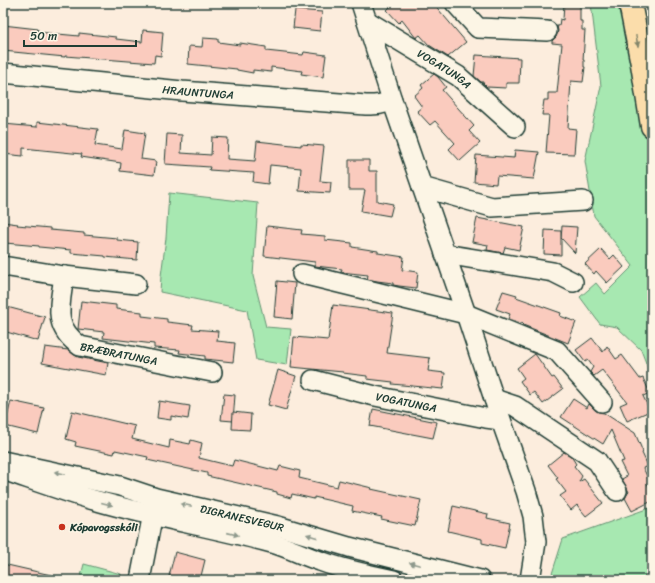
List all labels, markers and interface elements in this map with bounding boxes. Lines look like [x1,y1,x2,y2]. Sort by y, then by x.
scale bar [24,22,136,48]
text: 50 m [30,25,57,47]
one-way arrow [635,35,641,47]
street label: VOGATUNGA [413,44,476,93]
street label: HRAUNTUNGA [161,80,234,104]
street label: BRÆÐRATUNGA [79,337,159,371]
street label: VOGATUNGA [374,387,439,418]
one-way arrow [54,469,66,475]
street label: DIGRANESVEGUR [198,499,287,537]
one-way arrow [100,501,113,507]
one-way arrow [179,501,192,507]
place label: Kópavogsskóli [69,518,139,537]
marker: Kópavogsskóli [57,522,67,532]
one-way arrow [227,531,239,537]
one-way arrow [305,533,317,539]
one-way arrow [409,560,421,566]

